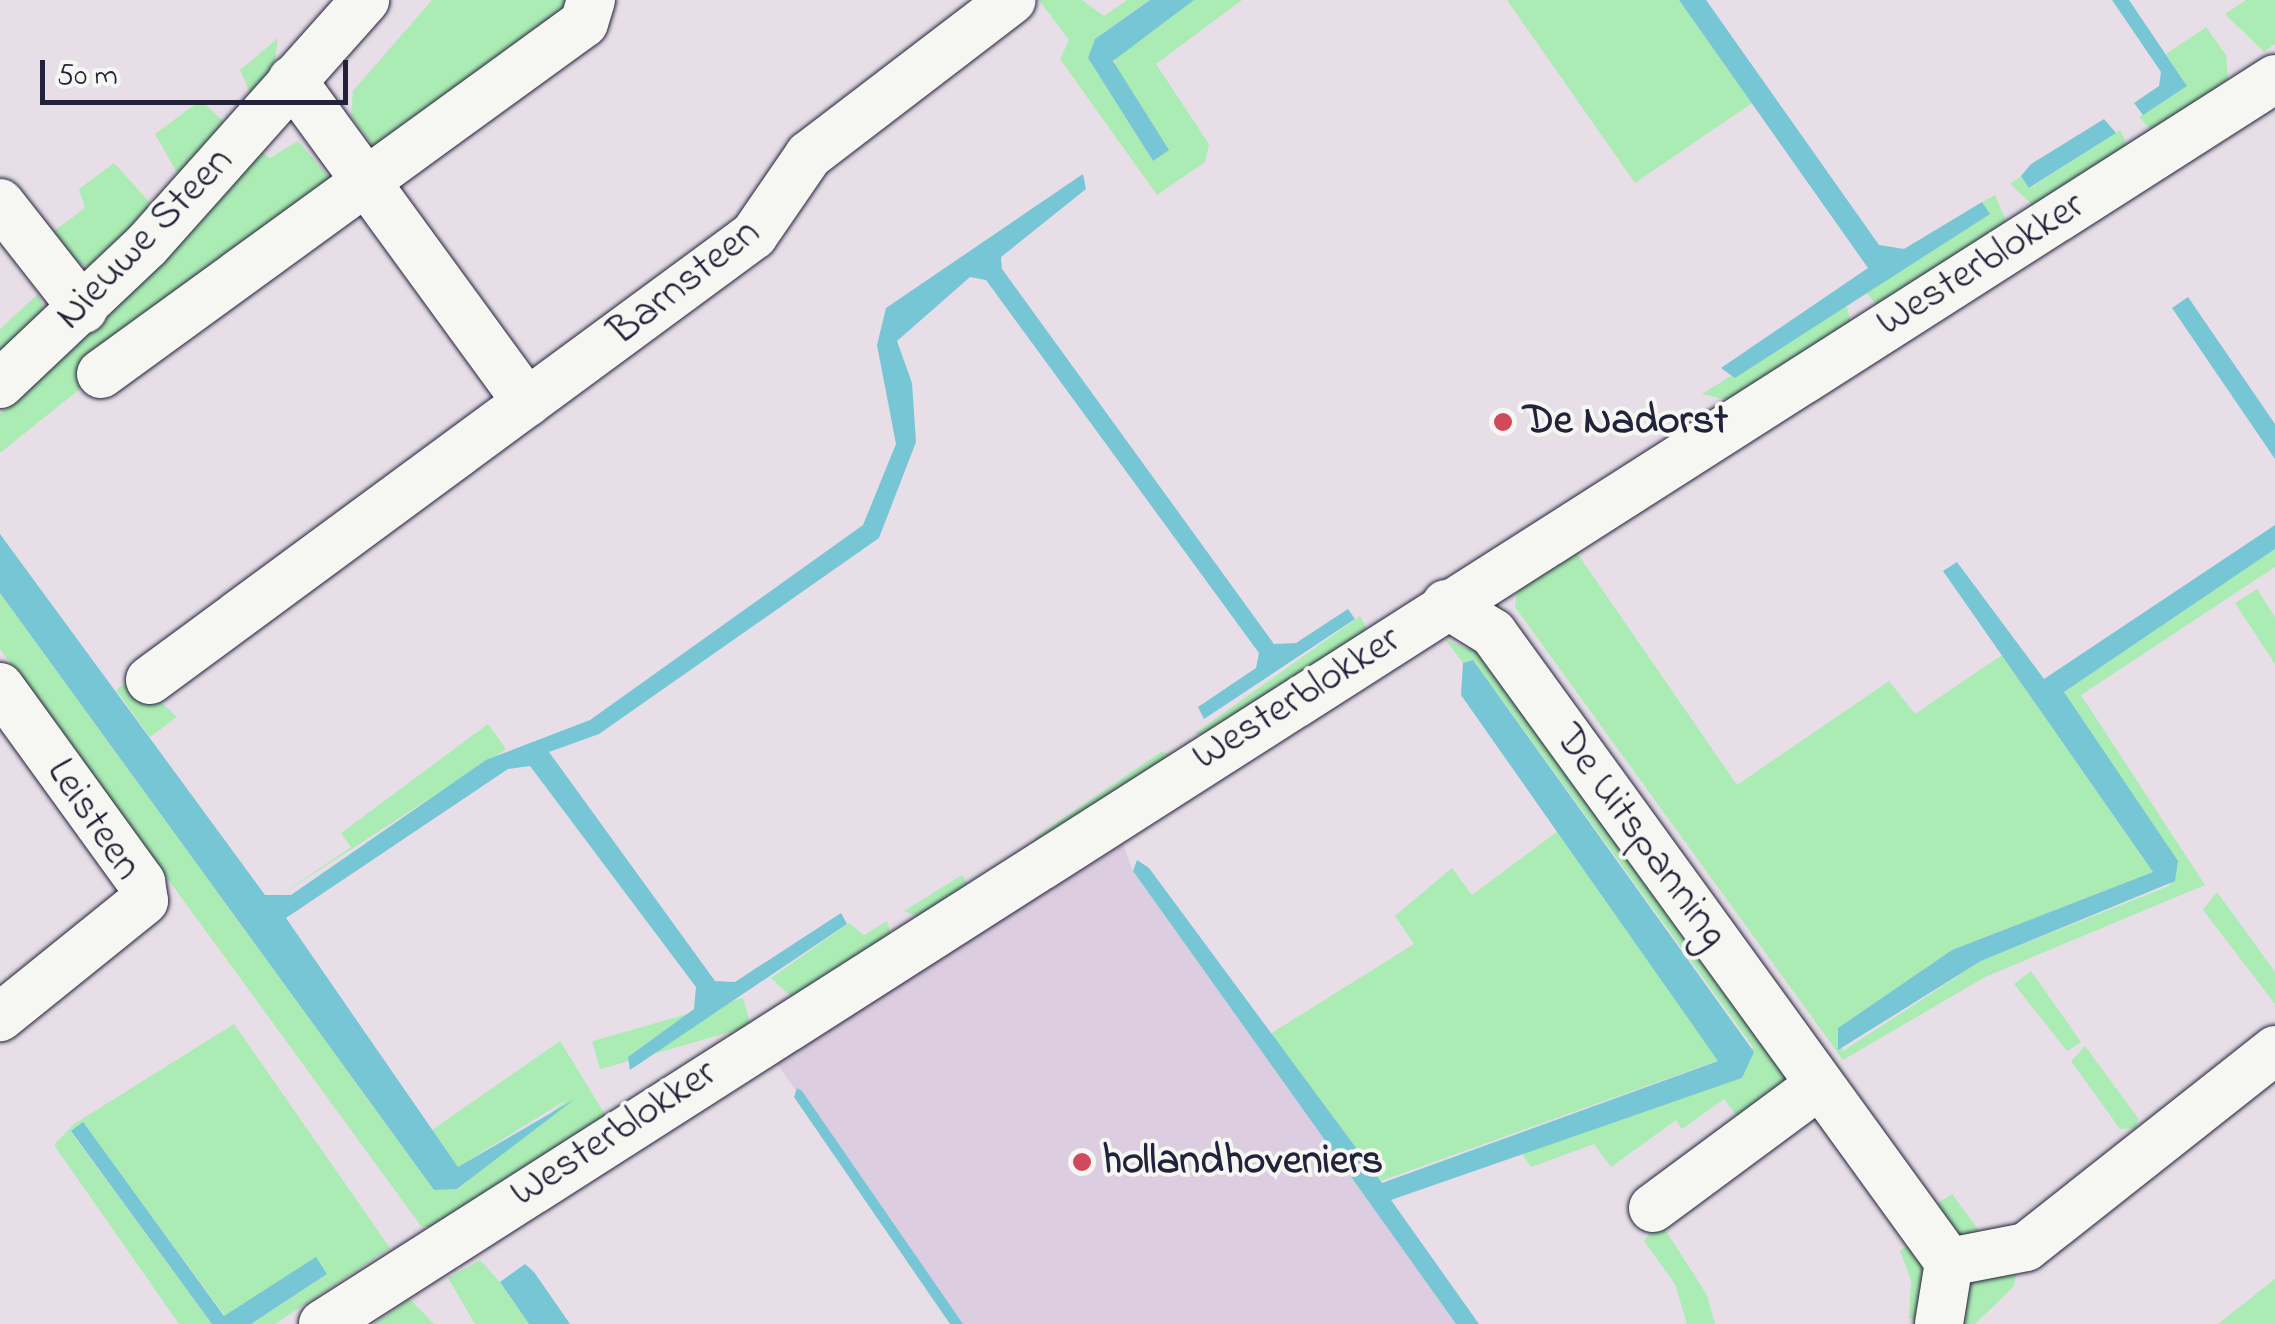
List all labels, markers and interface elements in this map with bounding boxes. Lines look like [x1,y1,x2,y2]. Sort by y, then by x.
scale bar [45,40,352,102]
text: 50 m [57,55,118,99]
street label: Nieuwe Steen [45,137,245,341]
street label: Westerblokker [1868,181,2094,349]
street label: Barnsteen [599,208,771,358]
place label: De Nadorst [1523,397,1728,447]
marker: De Nadorst [1492,411,1514,433]
street label: Westerblokker [1184,615,1410,783]
street label: De Uitspanning [1542,715,1738,959]
street label: Leisteen [34,750,152,890]
street label: Westerblokker [501,1049,727,1219]
place label: hollandhoveniers [1102,1137,1383,1187]
marker: hollandhoveniers [1071,1151,1093,1173]

